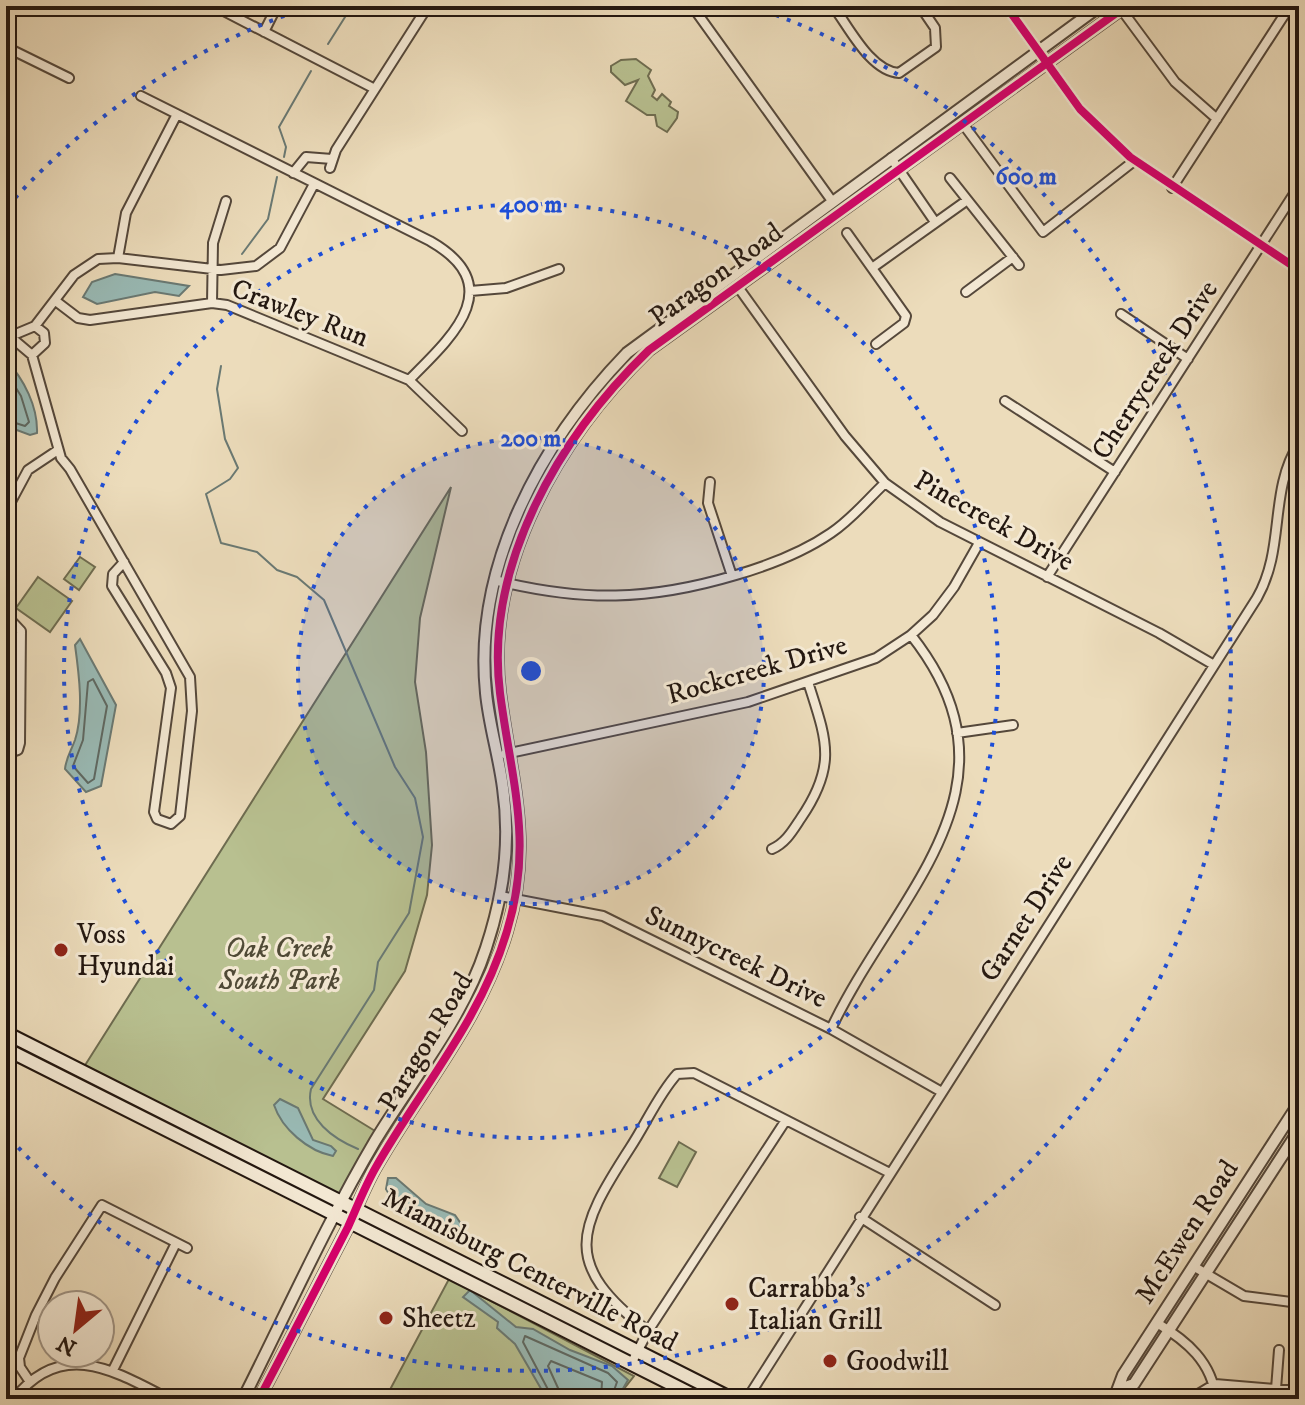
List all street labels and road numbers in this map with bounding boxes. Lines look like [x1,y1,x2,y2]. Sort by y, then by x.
street label: Paragon Road [642,215,790,335]
street label: Crawley Run [226,271,374,355]
street label: Cherrycreek Drive [1084,274,1226,466]
street label: Pinecreek Drive [908,463,1080,579]
street label: Rockcreek Drive [663,628,851,712]
street label: Garnet Drive [972,848,1080,988]
street label: Sunnycreek Drive [639,898,833,1016]
street label: Paragon Road [371,966,481,1118]
street label: McEwen Road [1128,1153,1246,1311]
street label: Miamisburg Centerville Road [376,1180,684,1360]

